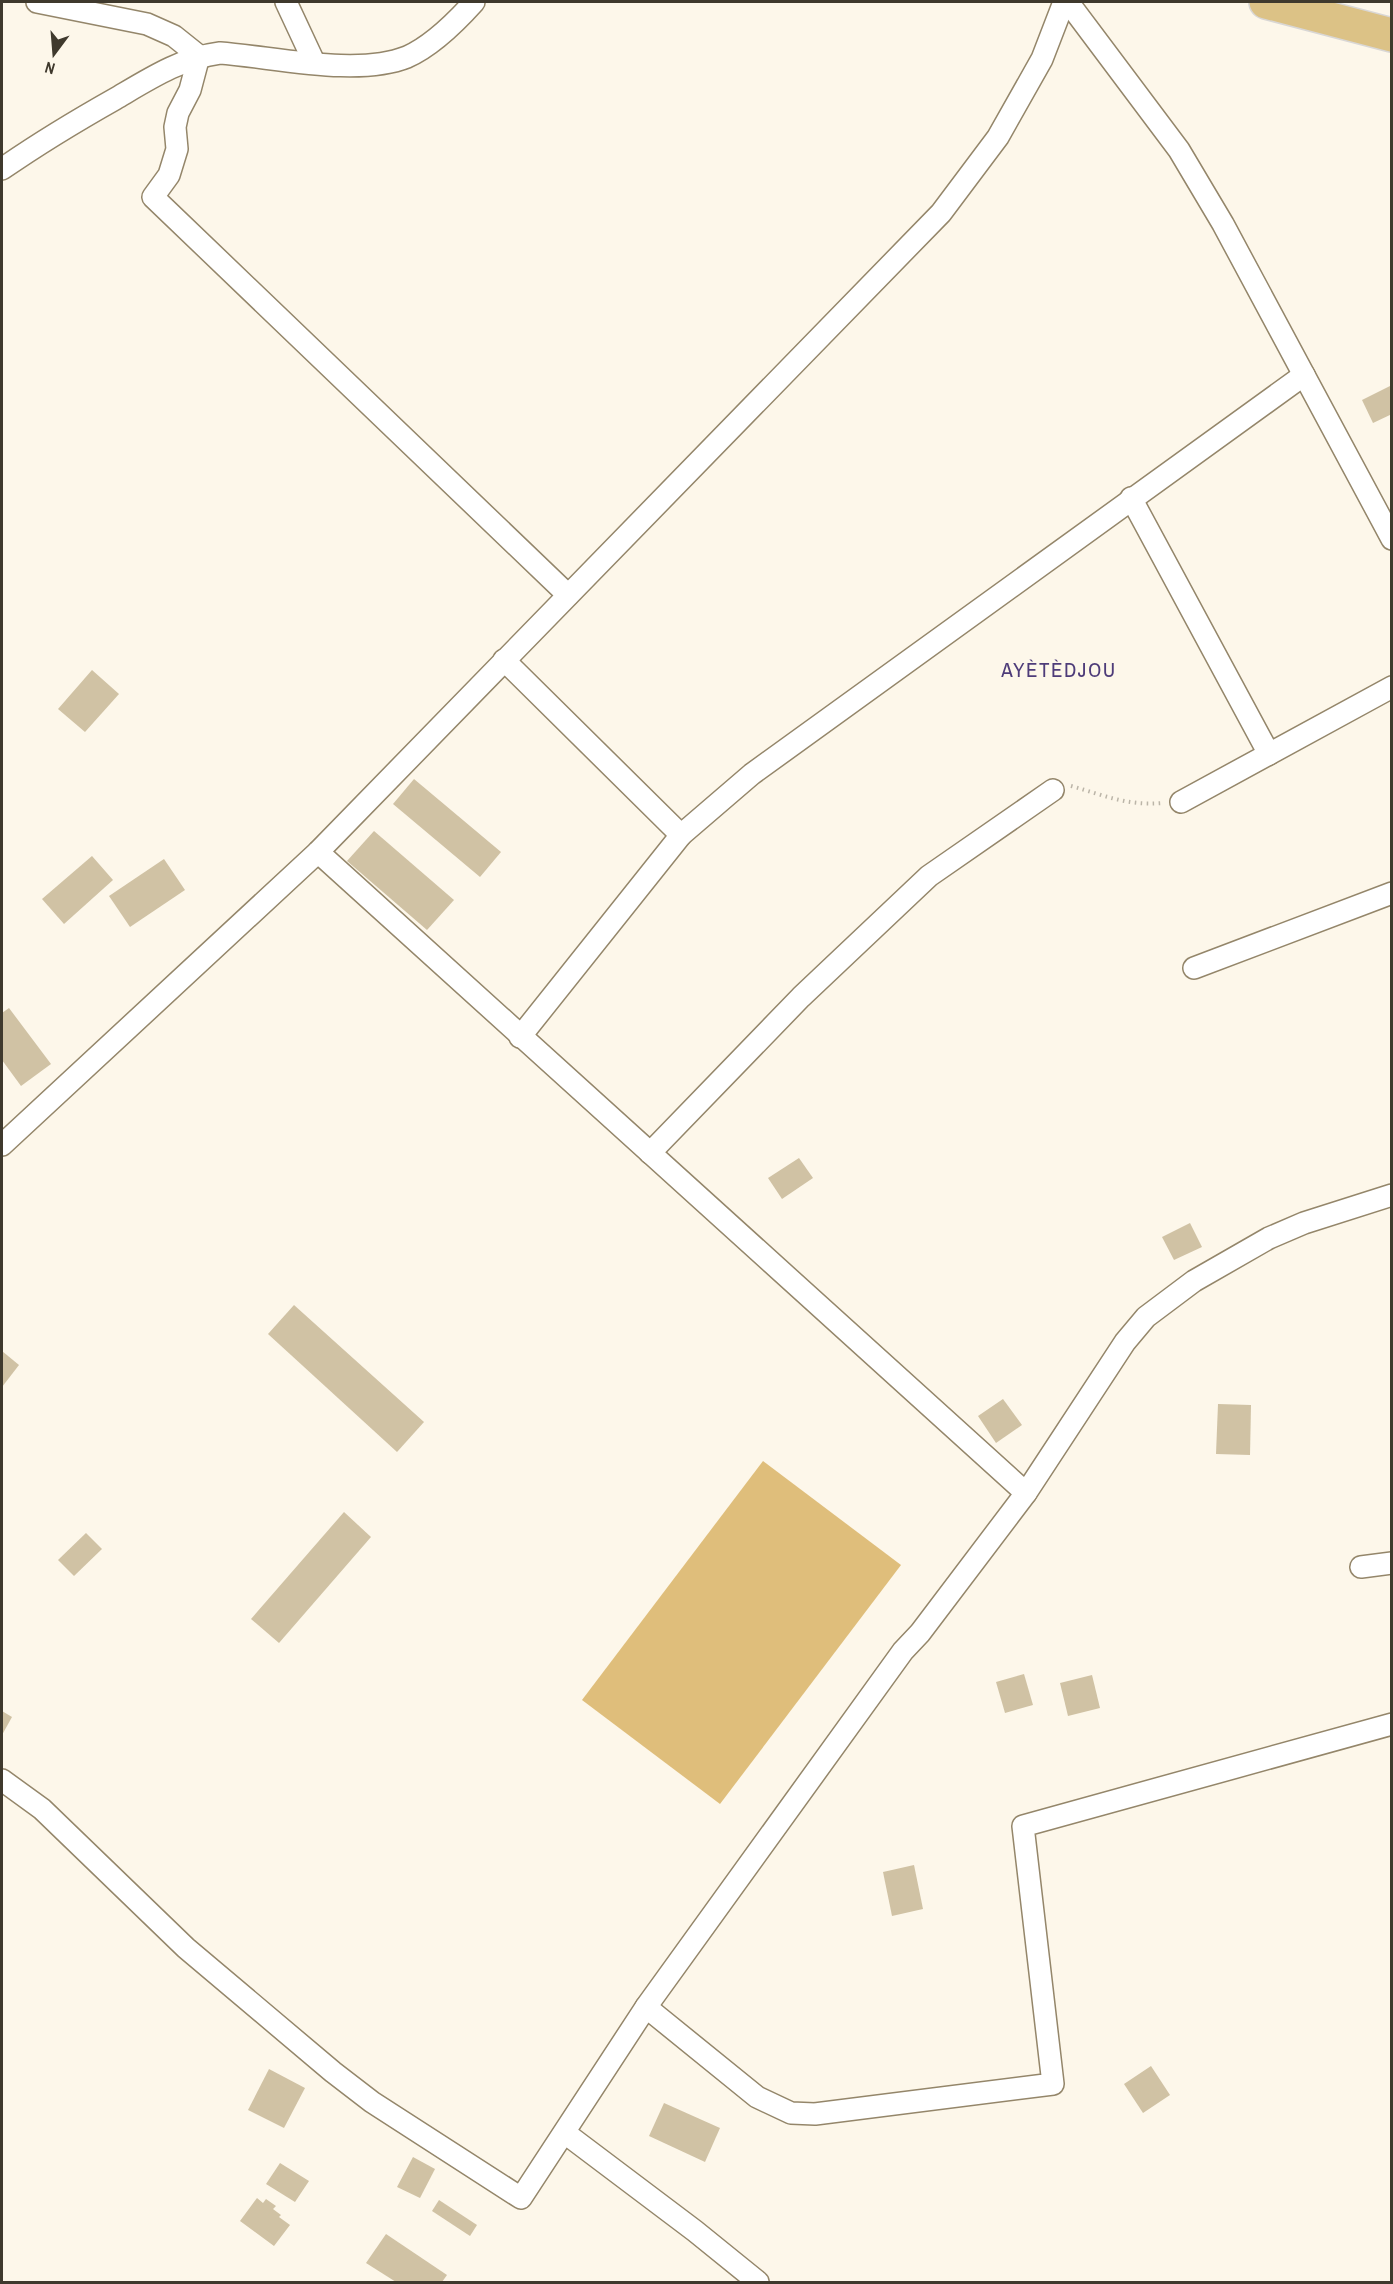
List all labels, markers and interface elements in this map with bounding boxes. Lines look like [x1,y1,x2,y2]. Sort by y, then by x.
north arrow [24,24,84,84]
text: N [42,57,57,80]
district label: AYÈTÈDJOU [1000,655,1117,684]

